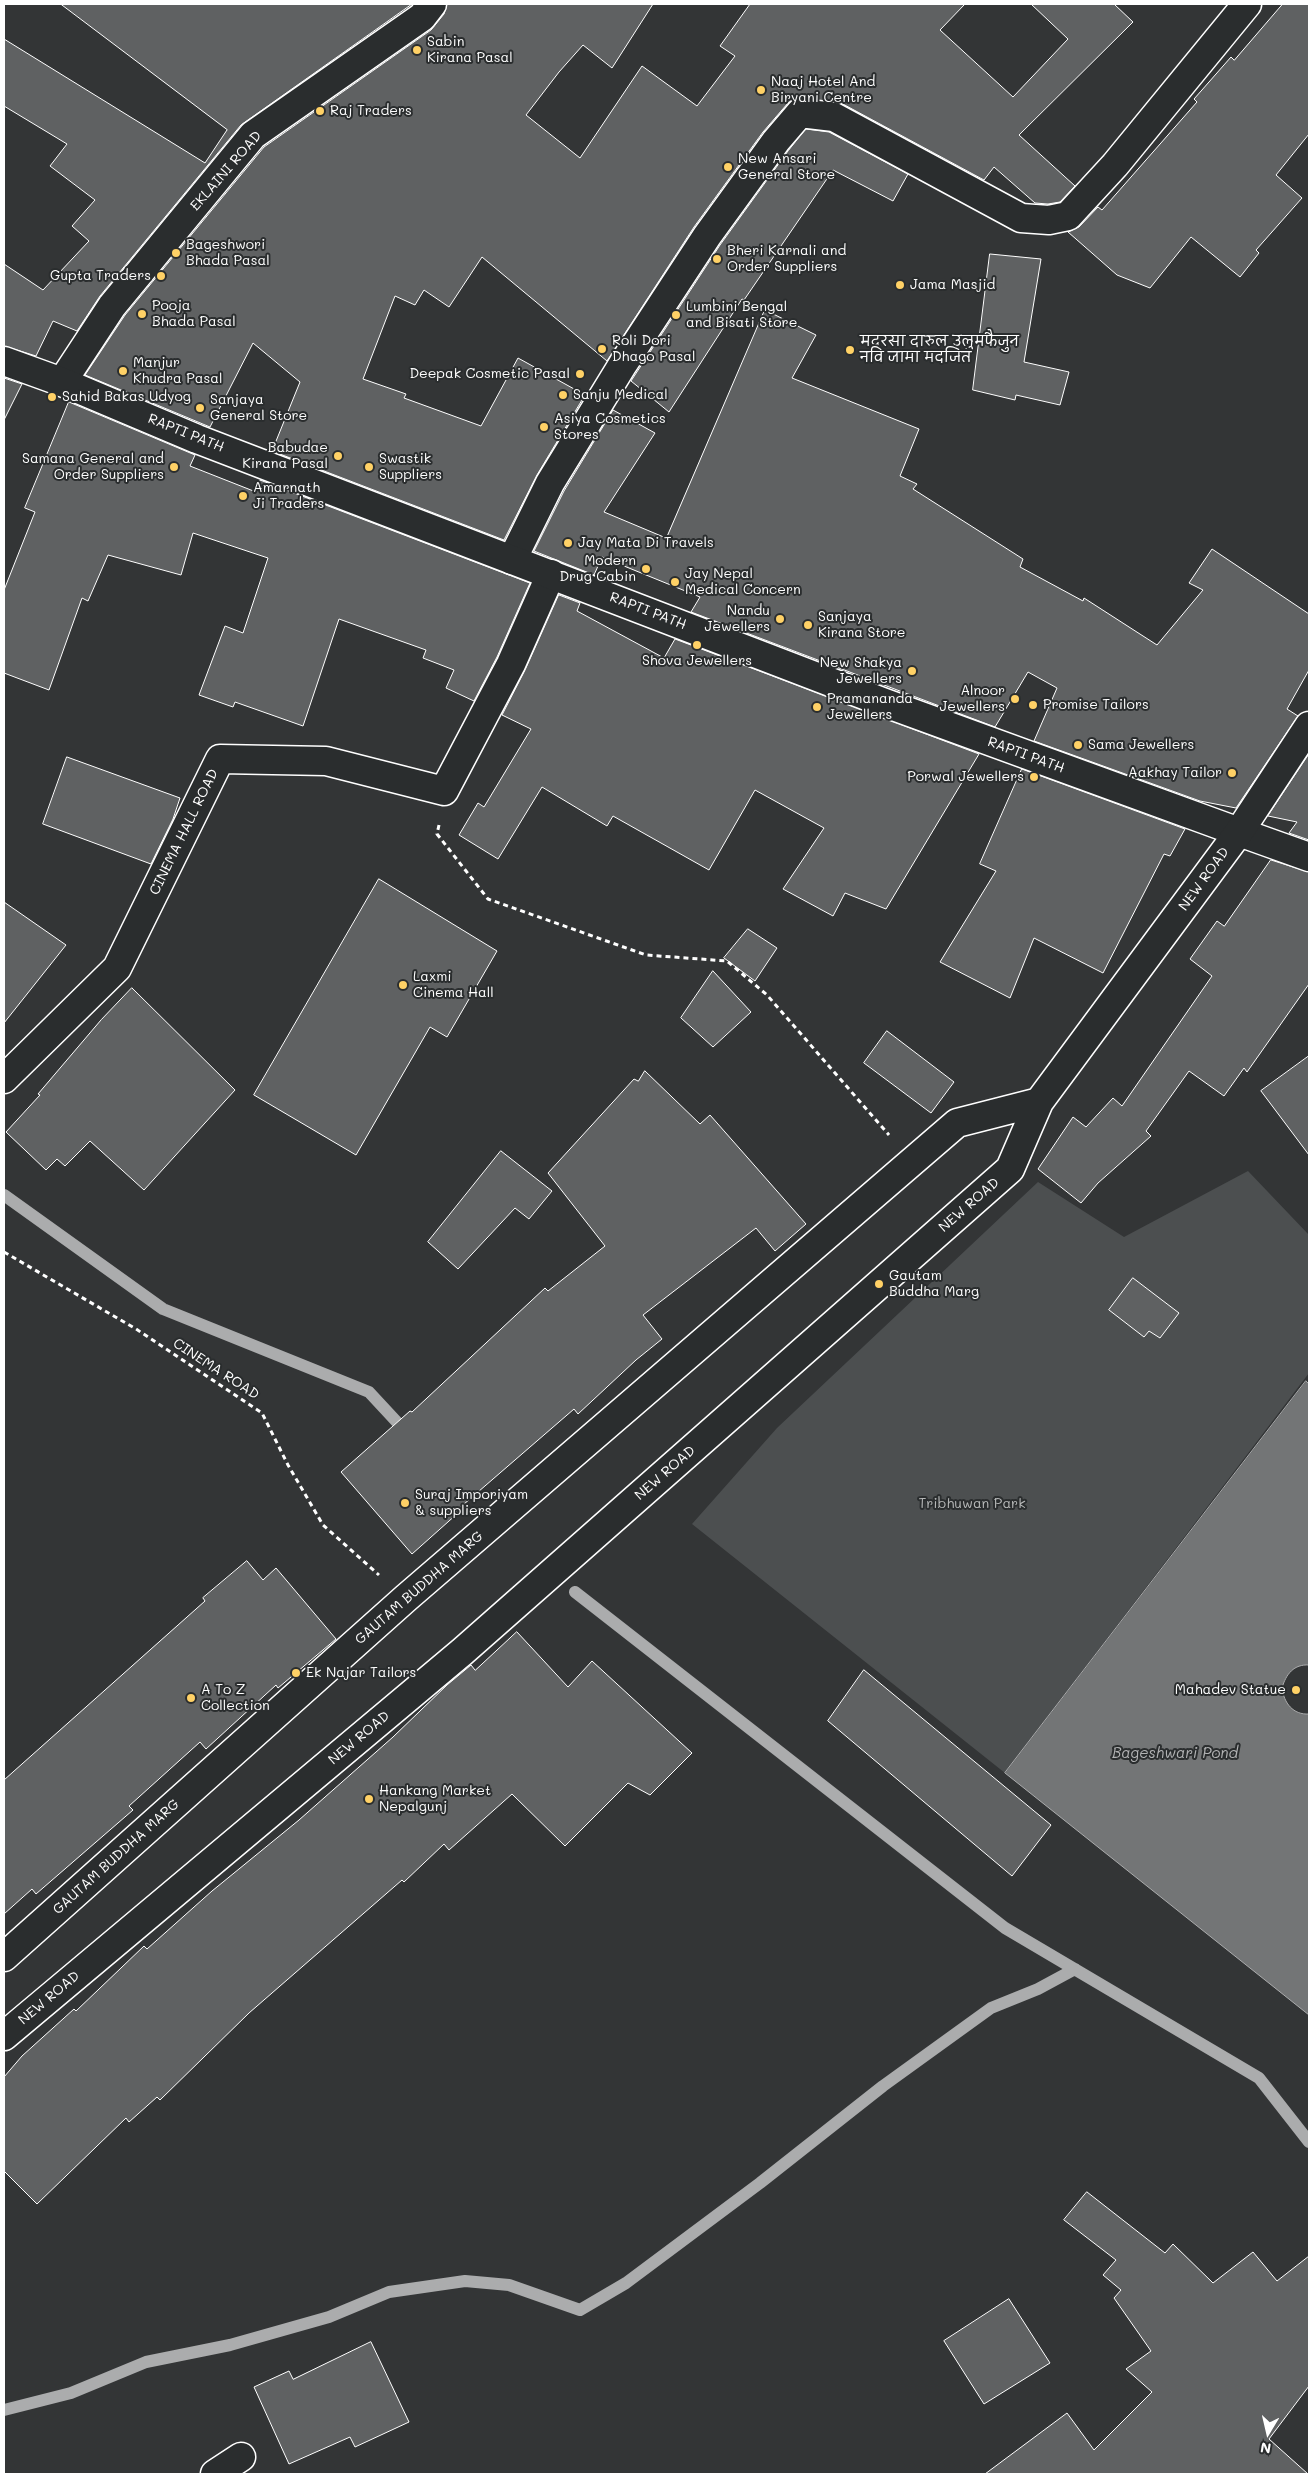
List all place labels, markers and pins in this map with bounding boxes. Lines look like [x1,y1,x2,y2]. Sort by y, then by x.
place label: Sabin Kirana Pasal [427,34,513,66]
marker: Sabin Kirana Pasal [411,44,423,56]
place label: Naaj Hotel And Biryani Centre [771,74,875,106]
marker: Naaj Hotel And Biryani Centre [755,84,767,96]
place label: Raj Traders [330,103,412,119]
marker: Raj Traders [314,105,326,117]
place label: New Ansari General Store [738,151,835,184]
marker: New Ansari General Store [722,161,734,173]
place label: Bageshwori Bhada Pasal [186,237,270,270]
place label: Bheri Karnali and Order Suppliers [727,243,846,276]
marker: Bageshwori Bhada Pasal [170,247,182,259]
marker: Bheri Karnali and Order Suppliers [711,253,723,265]
place label: Gupta Traders [50,268,151,284]
marker: Gupta Traders [155,270,167,282]
place label: Jama Masjid [910,277,995,293]
marker: Jama Masjid [894,279,906,291]
place label: Pooja Bhada Pasal [152,298,236,331]
place label: Lumbini Bengal and Bisati Store [686,299,797,332]
marker: Pooja Bhada Pasal [136,308,148,320]
marker: Lumbini Bengal and Bisati Store [670,309,682,321]
place label: Roli Dori Dhago Pasal [612,333,695,366]
place label: मदरसा दारुल उलुमफैजुन नवि जामा मदजित [860,334,1019,367]
marker: Roli Dori Dhago Pasal [596,343,608,355]
marker: मदरसा दारुल उलुमफैजुन नवि जामा मदजित [844,344,856,356]
place label: Manjur Khudra Pasal [133,355,222,388]
marker: Manjur Khudra Pasal [117,365,129,377]
place label: Deepak Cosmetic Pasal [409,366,570,382]
marker: Deepak Cosmetic Pasal [574,368,586,380]
place label: Sanju Medical [573,387,668,403]
place label: Sahid Bakas Udyog [62,389,191,405]
marker: Sanju Medical [557,389,569,401]
marker: Sahid Bakas Udyog [46,391,58,403]
place label: Sanjaya General Store [210,392,307,424]
marker: Sanjaya General Store [194,402,206,414]
place label: Asiya Cosmetics Stores [554,411,666,444]
marker: Asiya Cosmetics Stores [538,421,550,433]
place label: Babudae Kirana Pasal [242,440,328,472]
marker: Babudae Kirana Pasal [332,450,344,462]
place label: Samana General and Order Suppliers [22,451,164,484]
place label: Swastik Suppliers [379,451,442,484]
marker: Samana General and Order Suppliers [168,461,180,473]
marker: Swastik Suppliers [363,461,375,473]
place label: Amarnath Ji Traders [253,480,324,512]
marker: Amarnath Ji Traders [237,490,249,502]
place label: Jay Mata Di Travels [578,535,714,551]
marker: Jay Mata Di Travels [562,537,574,549]
place label: Modern Drug Cabin [559,553,636,586]
marker: Modern Drug Cabin [640,563,652,575]
place label: Jay Nepal Medical Concern [685,566,801,598]
marker: Jay Nepal Medical Concern [669,576,681,588]
place label: Nandu Jewellers [705,603,770,636]
place label: Sanjaya Kirana Store [818,609,906,642]
marker: Nandu Jewellers [774,613,786,625]
marker: Sanjaya Kirana Store [802,619,814,631]
marker: Shova Jewellers [691,639,703,651]
place label: Shova Jewellers [642,653,752,669]
place label: New Shakya Jewellers [820,655,902,688]
marker: New Shakya Jewellers [906,665,918,677]
place label: Alnoor Jewellers [940,683,1005,716]
place label: Pramananda Jewellers [827,691,913,724]
marker: Alnoor Jewellers [1009,693,1021,705]
place label: Promise Tailors [1043,697,1149,713]
marker: Promise Tailors [1027,699,1039,711]
marker: Pramananda Jewellers [811,701,823,713]
place label: Sama Jewellers [1088,737,1194,753]
marker: Sama Jewellers [1072,739,1084,751]
place label: Aakhay Tailor [1128,765,1222,781]
marker: Aakhay Tailor [1226,767,1238,779]
place label: Porwal Jewellers [907,769,1024,785]
marker: Porwal Jewellers [1028,771,1040,783]
place label: Laxmi Cinema Hall [413,969,494,1002]
marker: Laxmi Cinema Hall [397,979,409,991]
place label: Gautam Buddha Marg [889,1268,979,1300]
marker: Gautam Buddha Marg [873,1278,885,1290]
place label: Suraj Imporiyam & suppliers [415,1487,528,1520]
marker: Suraj Imporiyam & suppliers [399,1497,411,1509]
place label: Ek Najar Tailors [306,1665,416,1681]
marker: Ek Najar Tailors [290,1667,302,1679]
place label: A To Z Collection [201,1682,270,1714]
place label: Mahadev Statue [1175,1682,1286,1698]
marker: Mahadev Statue [1290,1684,1302,1696]
marker: A To Z Collection [185,1692,197,1704]
place label: Hankang Market Nepalgunj [379,1783,491,1815]
marker: Hankang Market Nepalgunj [363,1793,375,1805]

